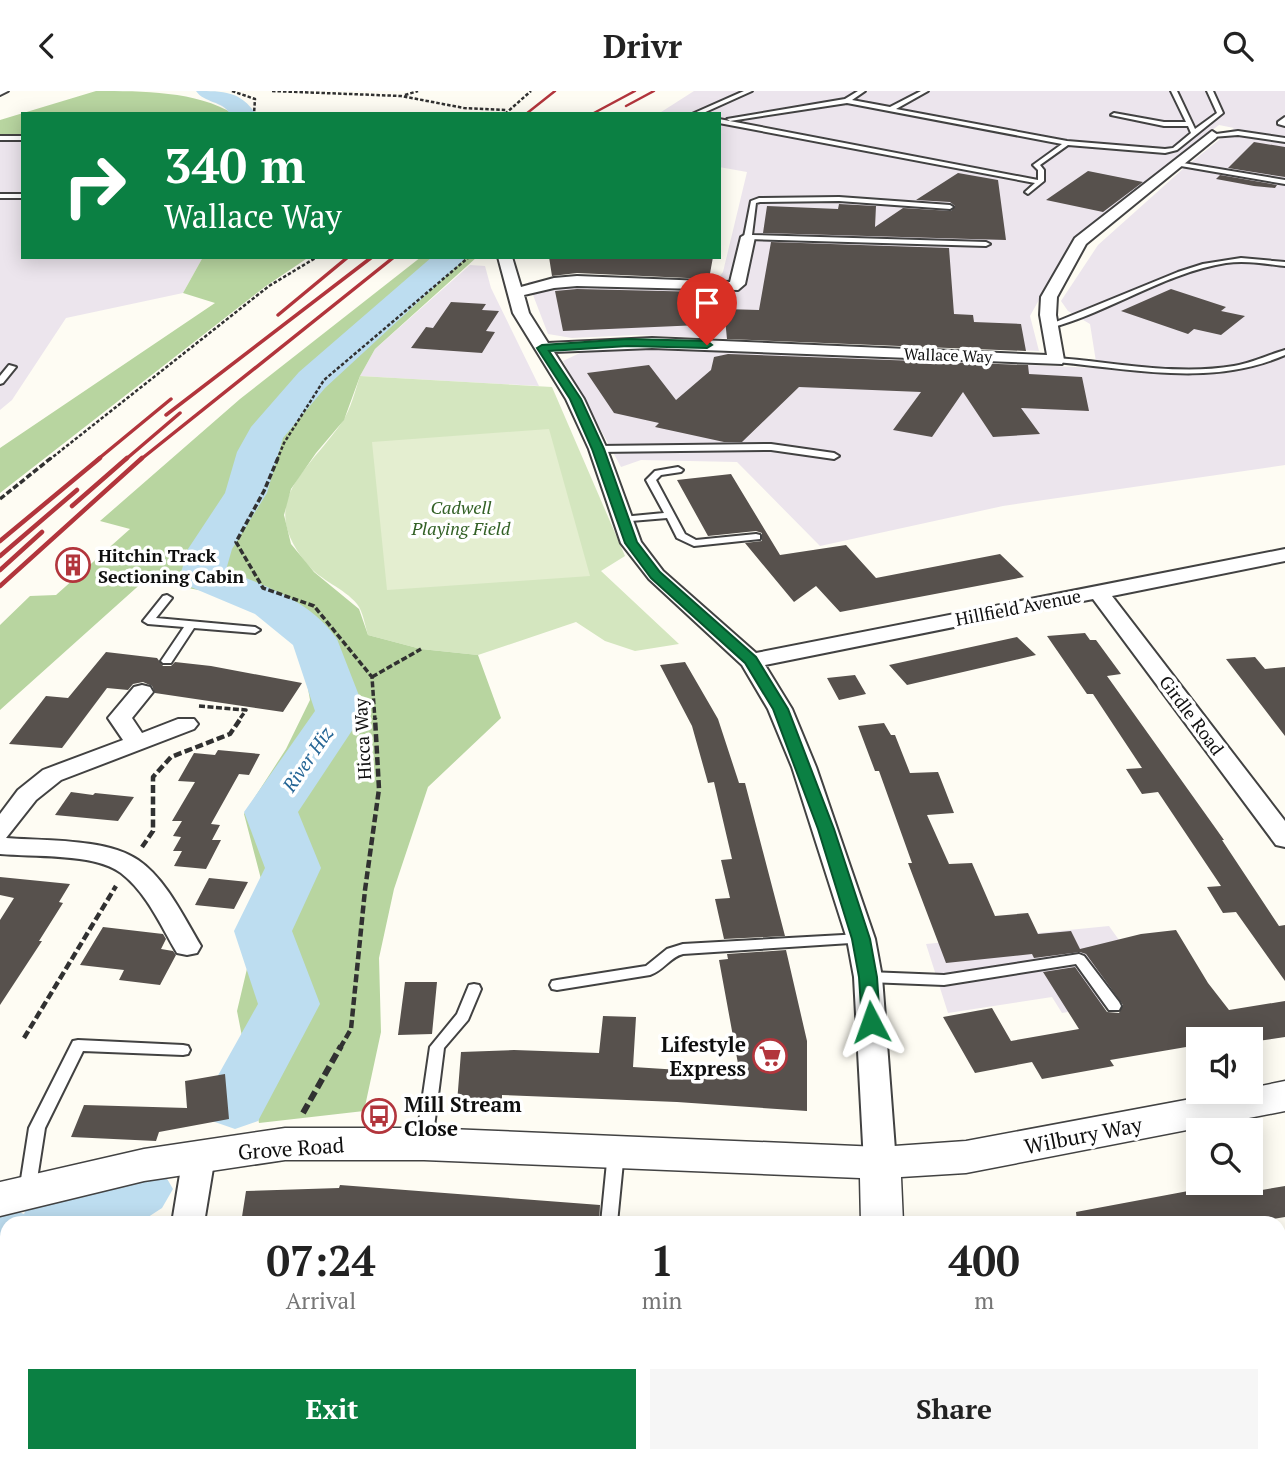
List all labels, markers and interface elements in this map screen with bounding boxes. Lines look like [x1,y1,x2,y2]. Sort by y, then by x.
text: Drivr [603,25,682,67]
icon: back [28,27,66,65]
icon: search [1219,27,1257,65]
text: 340 m [164,132,306,197]
icon: right [49,140,140,231]
text: Wallace Way [164,195,342,237]
pin [677,273,737,345]
icon: arrive [688,284,726,322]
street label: Wallace Way [903,342,994,368]
park label: Cadwell Playing Field [411,495,511,540]
place label: Hitchin Track Sectioning Cabin [98,543,245,588]
building icon: Hitchin Track Sectioning Cabin [54,546,92,584]
street label: Hillfield Avenue [953,583,1083,631]
street label: Girdle Road [1154,670,1230,760]
street label: Hicca Way [348,696,376,781]
water label: River Hiz [276,721,338,797]
position arrow [834,985,908,1059]
map controls [1186,1027,1263,1195]
button: sound [1186,1027,1263,1104]
place label: Lifestyle Express [661,1030,746,1082]
supermarket icon: Lifestyle Express [751,1037,789,1075]
place label: Mill Stream Close [404,1090,522,1142]
bus stop icon: Mill Stream Close [360,1097,398,1135]
street label: Wilbury Way [1022,1110,1145,1160]
button: search [1186,1118,1263,1195]
street label: Grove Road [237,1130,345,1166]
text: 07:24 [266,1232,376,1288]
text: 1 [650,1232,674,1288]
text: 400 [949,1232,1020,1288]
text: Arrival [286,1285,356,1316]
text: min [642,1285,682,1316]
text: m [974,1285,994,1316]
button: Exit [28,1369,636,1449]
button: Share [650,1369,1258,1449]

